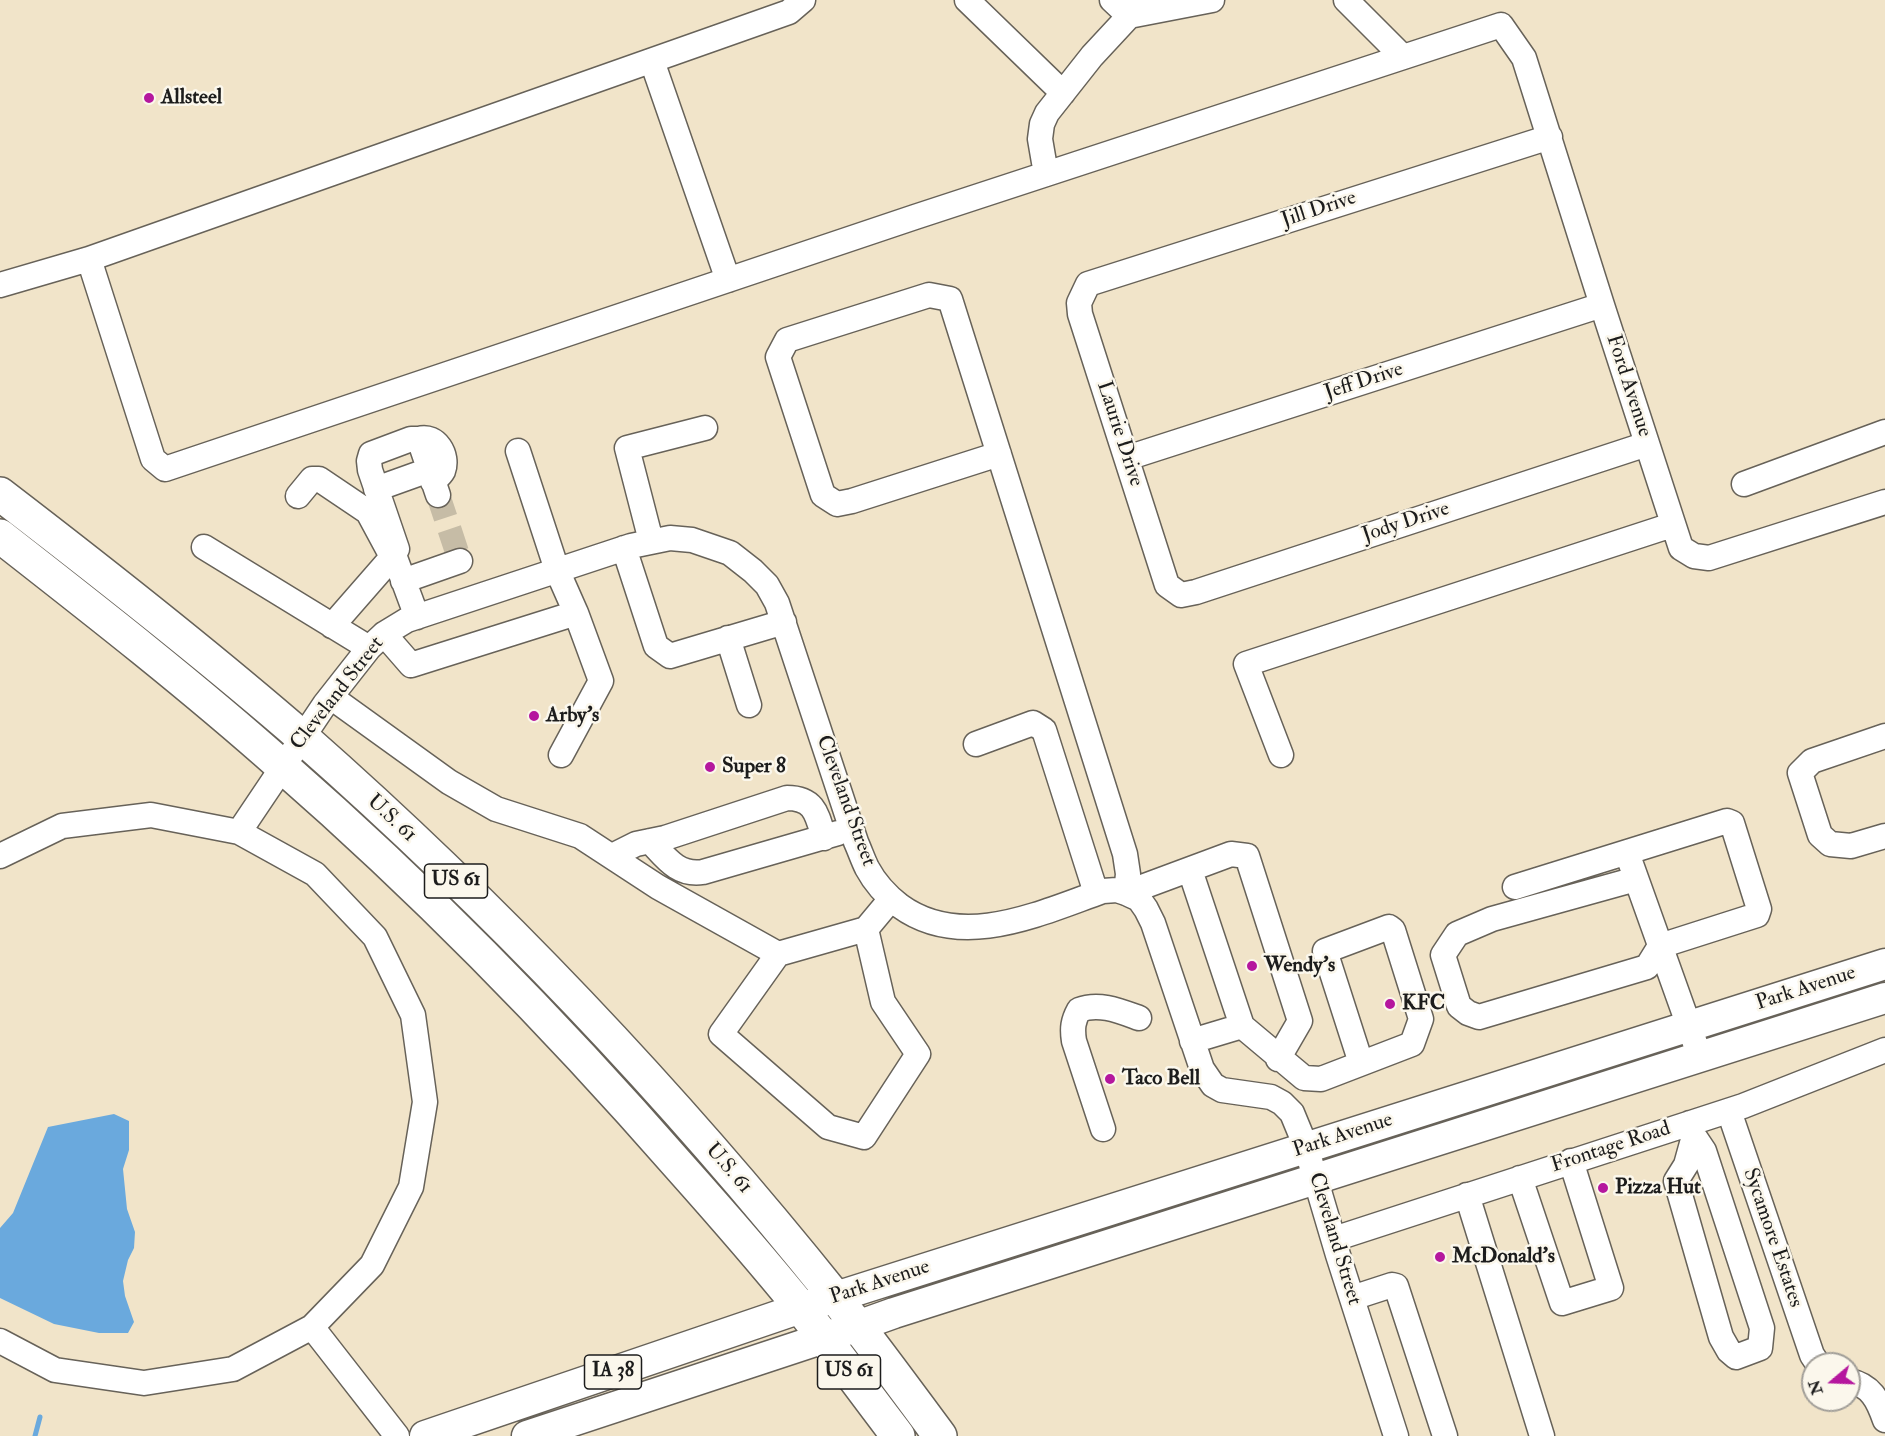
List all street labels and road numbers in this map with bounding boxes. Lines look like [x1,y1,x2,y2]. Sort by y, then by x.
street label: Jill Drive [1278,186,1360,234]
street label: Ford Avenue [1600,332,1656,440]
street label: Jeff Drive [1321,357,1407,407]
street label: Laurie Drive [1090,378,1148,490]
street label: Jody Drive [1359,497,1453,549]
street label: Cleveland Street [286,632,390,756]
street label: Cleveland Street [810,732,880,870]
street label: U.S. 61 [361,790,421,848]
road number: US 61 [424,864,488,898]
street label: Park Avenue [1753,961,1859,1017]
street label: Park Avenue [1290,1108,1396,1164]
street label: Frontage Road [1548,1117,1674,1179]
street label: U.S. 61 [699,1139,757,1199]
street label: Sycamore Estates [1736,1165,1808,1311]
street label: Cleveland Street [1302,1170,1366,1308]
street label: Park Avenue [827,1255,933,1311]
road number: IA 38 [584,1355,642,1389]
road number: US 61 [818,1355,880,1389]

